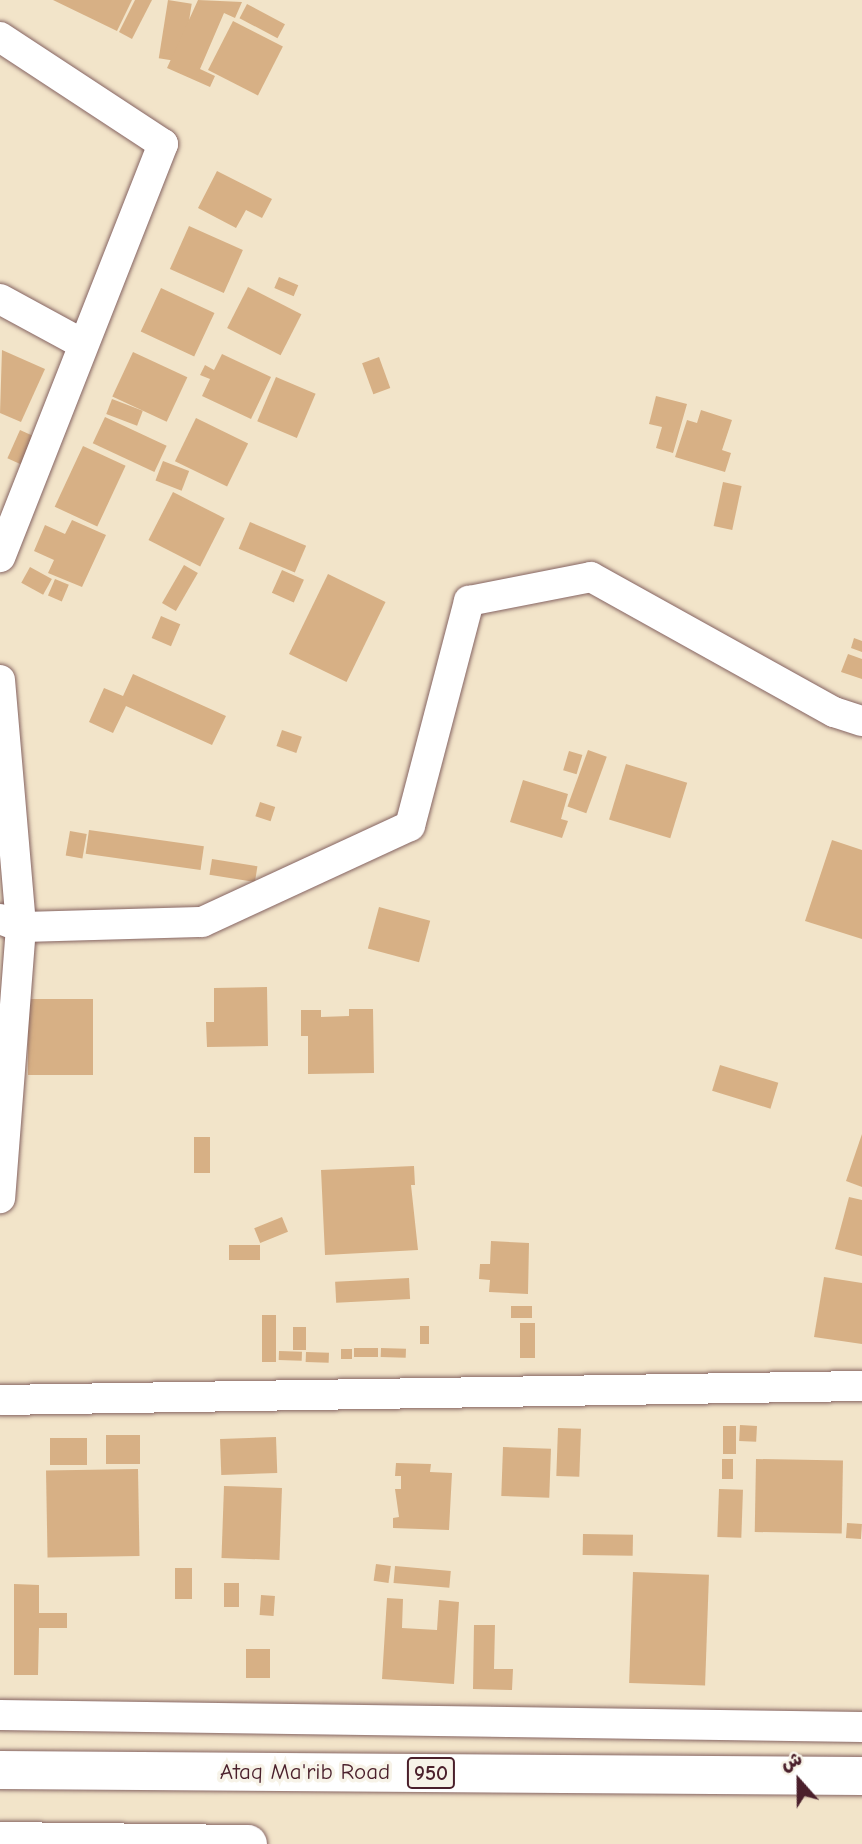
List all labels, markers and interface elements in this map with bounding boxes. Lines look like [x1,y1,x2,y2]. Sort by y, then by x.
north arrow [764,1746,834,1816]
text: ش [778,1747,805,1775]
road number: 950 [406,1756,456,1790]
street label: Ataq Ma'rib Road [220,1758,390,1786]

